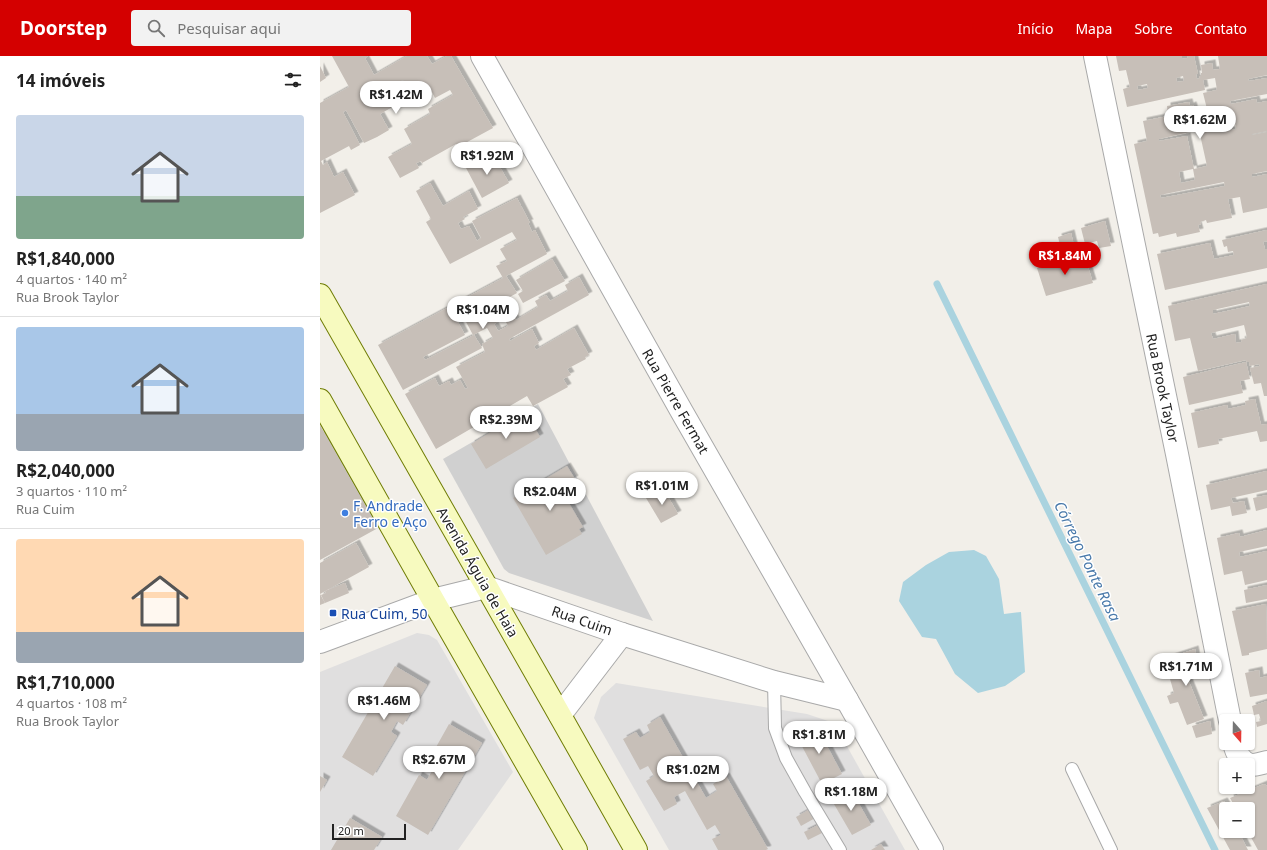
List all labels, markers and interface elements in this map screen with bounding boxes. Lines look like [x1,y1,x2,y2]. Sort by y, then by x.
search box [131,10,411,46]
text: Doorstep [20,15,107,41]
icon: search [145,17,167,39]
text: Pesquisar aqui [177,18,281,38]
text: Início [1018,19,1053,38]
text: Mapa [1075,19,1112,38]
text: Sobre [1134,19,1173,38]
text: Contato [1195,19,1247,38]
text: 14 imóveis [16,69,105,92]
icon: filters [282,69,304,91]
pin: R$1.42M [359,81,433,115]
text: R$1.42M [369,85,423,103]
pin: R$1.62M [1163,106,1237,140]
text: R$1.62M [1173,110,1227,128]
icon: home [124,141,196,213]
pin: R$1.92M [450,142,524,176]
text: R$1.92M [460,146,514,164]
pin: R$1.84M [1028,242,1102,276]
text: R$1.84M [1038,246,1092,264]
text: R$1,840,000 [16,247,115,270]
text: 4 quartos · 140 m² [16,270,127,288]
text: Rua Brook Taylor [16,288,119,306]
pin: R$1.04M [446,296,520,330]
text: R$1.04M [456,300,510,318]
street label: Rua Brook Taylor [1142,332,1184,444]
street label: Rua Pierre Fermat [638,345,714,457]
icon: home [124,353,196,425]
pin: R$2.39M [469,406,543,440]
text: R$2.39M [479,410,533,428]
text: R$2,040,000 [16,459,115,482]
pin: R$1.01M [625,472,699,506]
text: R$1.01M [635,476,689,494]
pin: R$2.04M [513,478,587,512]
text: 3 quartos · 110 m² [16,482,127,500]
text: R$2.04M [523,482,577,500]
place label: F. Andrade Ferro e Aço [353,496,427,531]
water label: Córrego Ponte Rasa [1050,498,1126,625]
text: Rua Cuim [16,500,75,518]
street label: Avenida Águia de Haia [433,503,523,641]
marker: F. Andrade Ferro e Aço [340,508,350,518]
icon: home [124,565,196,637]
street label: Rua Cuim [549,601,615,639]
place label: Rua Cuim, 50 [341,604,427,623]
marker: Rua Cuim, 50 [328,608,338,618]
pin: R$1.71M [1149,653,1223,687]
text: R$1.71M [1159,657,1213,675]
text: R$1,710,000 [16,671,115,694]
pin: R$1.46M [347,687,421,721]
text: R$1.46M [357,691,411,709]
text: 4 quartos · 108 m² [16,694,127,712]
text: Rua Brook Taylor [16,712,119,730]
north arrow [1219,714,1255,750]
map controls [1219,714,1255,838]
pin: R$1.81M [782,721,856,755]
text: R$1.81M [792,725,846,743]
pin: R$2.67M [402,746,476,780]
text: R$2.67M [412,750,466,768]
pin: R$1.02M [656,756,730,790]
button: + [1219,758,1255,794]
text: R$1.02M [666,760,720,778]
pin: R$1.18M [814,778,888,812]
text: R$1.18M [824,782,878,800]
button: − [1219,802,1255,838]
scale bar [332,822,406,841]
text: 20 m [338,823,364,838]

